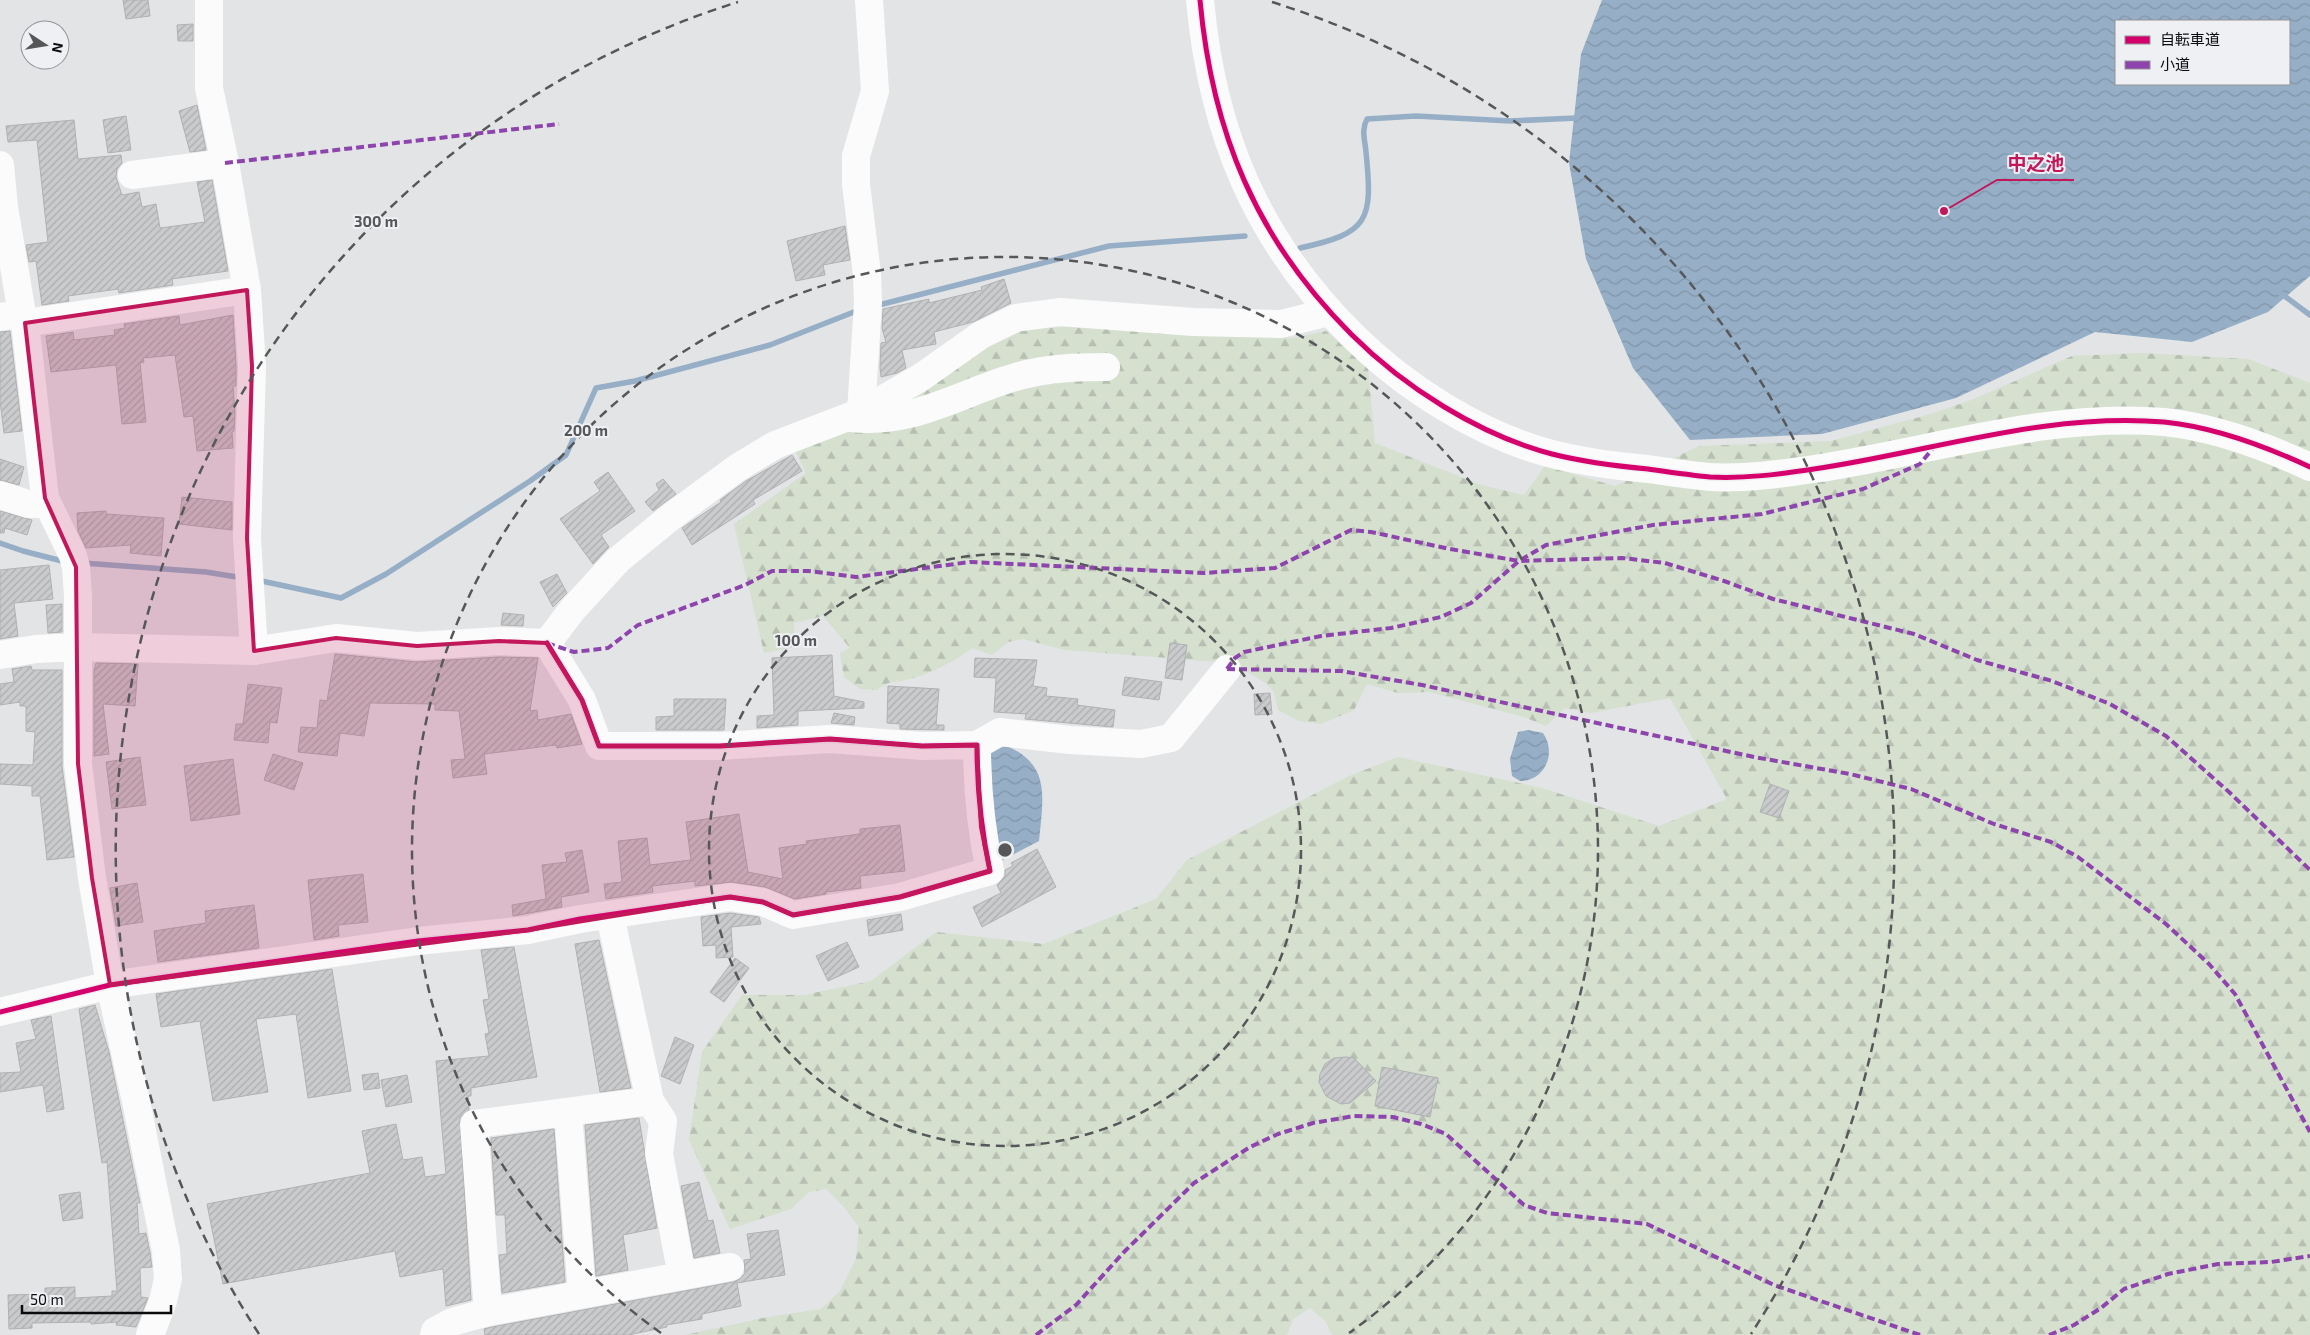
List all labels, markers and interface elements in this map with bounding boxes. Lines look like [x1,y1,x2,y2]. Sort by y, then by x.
north arrow [20,20,70,70]
legend [2115,20,2290,85]
text: 自転車道 [2160,30,2220,48]
text: N [49,41,68,55]
text: 小道 [2160,55,2190,73]
callout: 中之池 [1997,146,2074,180]
text: 中之池 [2007,151,2065,174]
text: 300 m [354,212,398,230]
text: 200 m [564,421,608,439]
text: 100 m [775,631,817,649]
centre of rings [996,841,1014,859]
scale bar [22,1282,171,1314]
text: 50 m [30,1290,64,1308]

